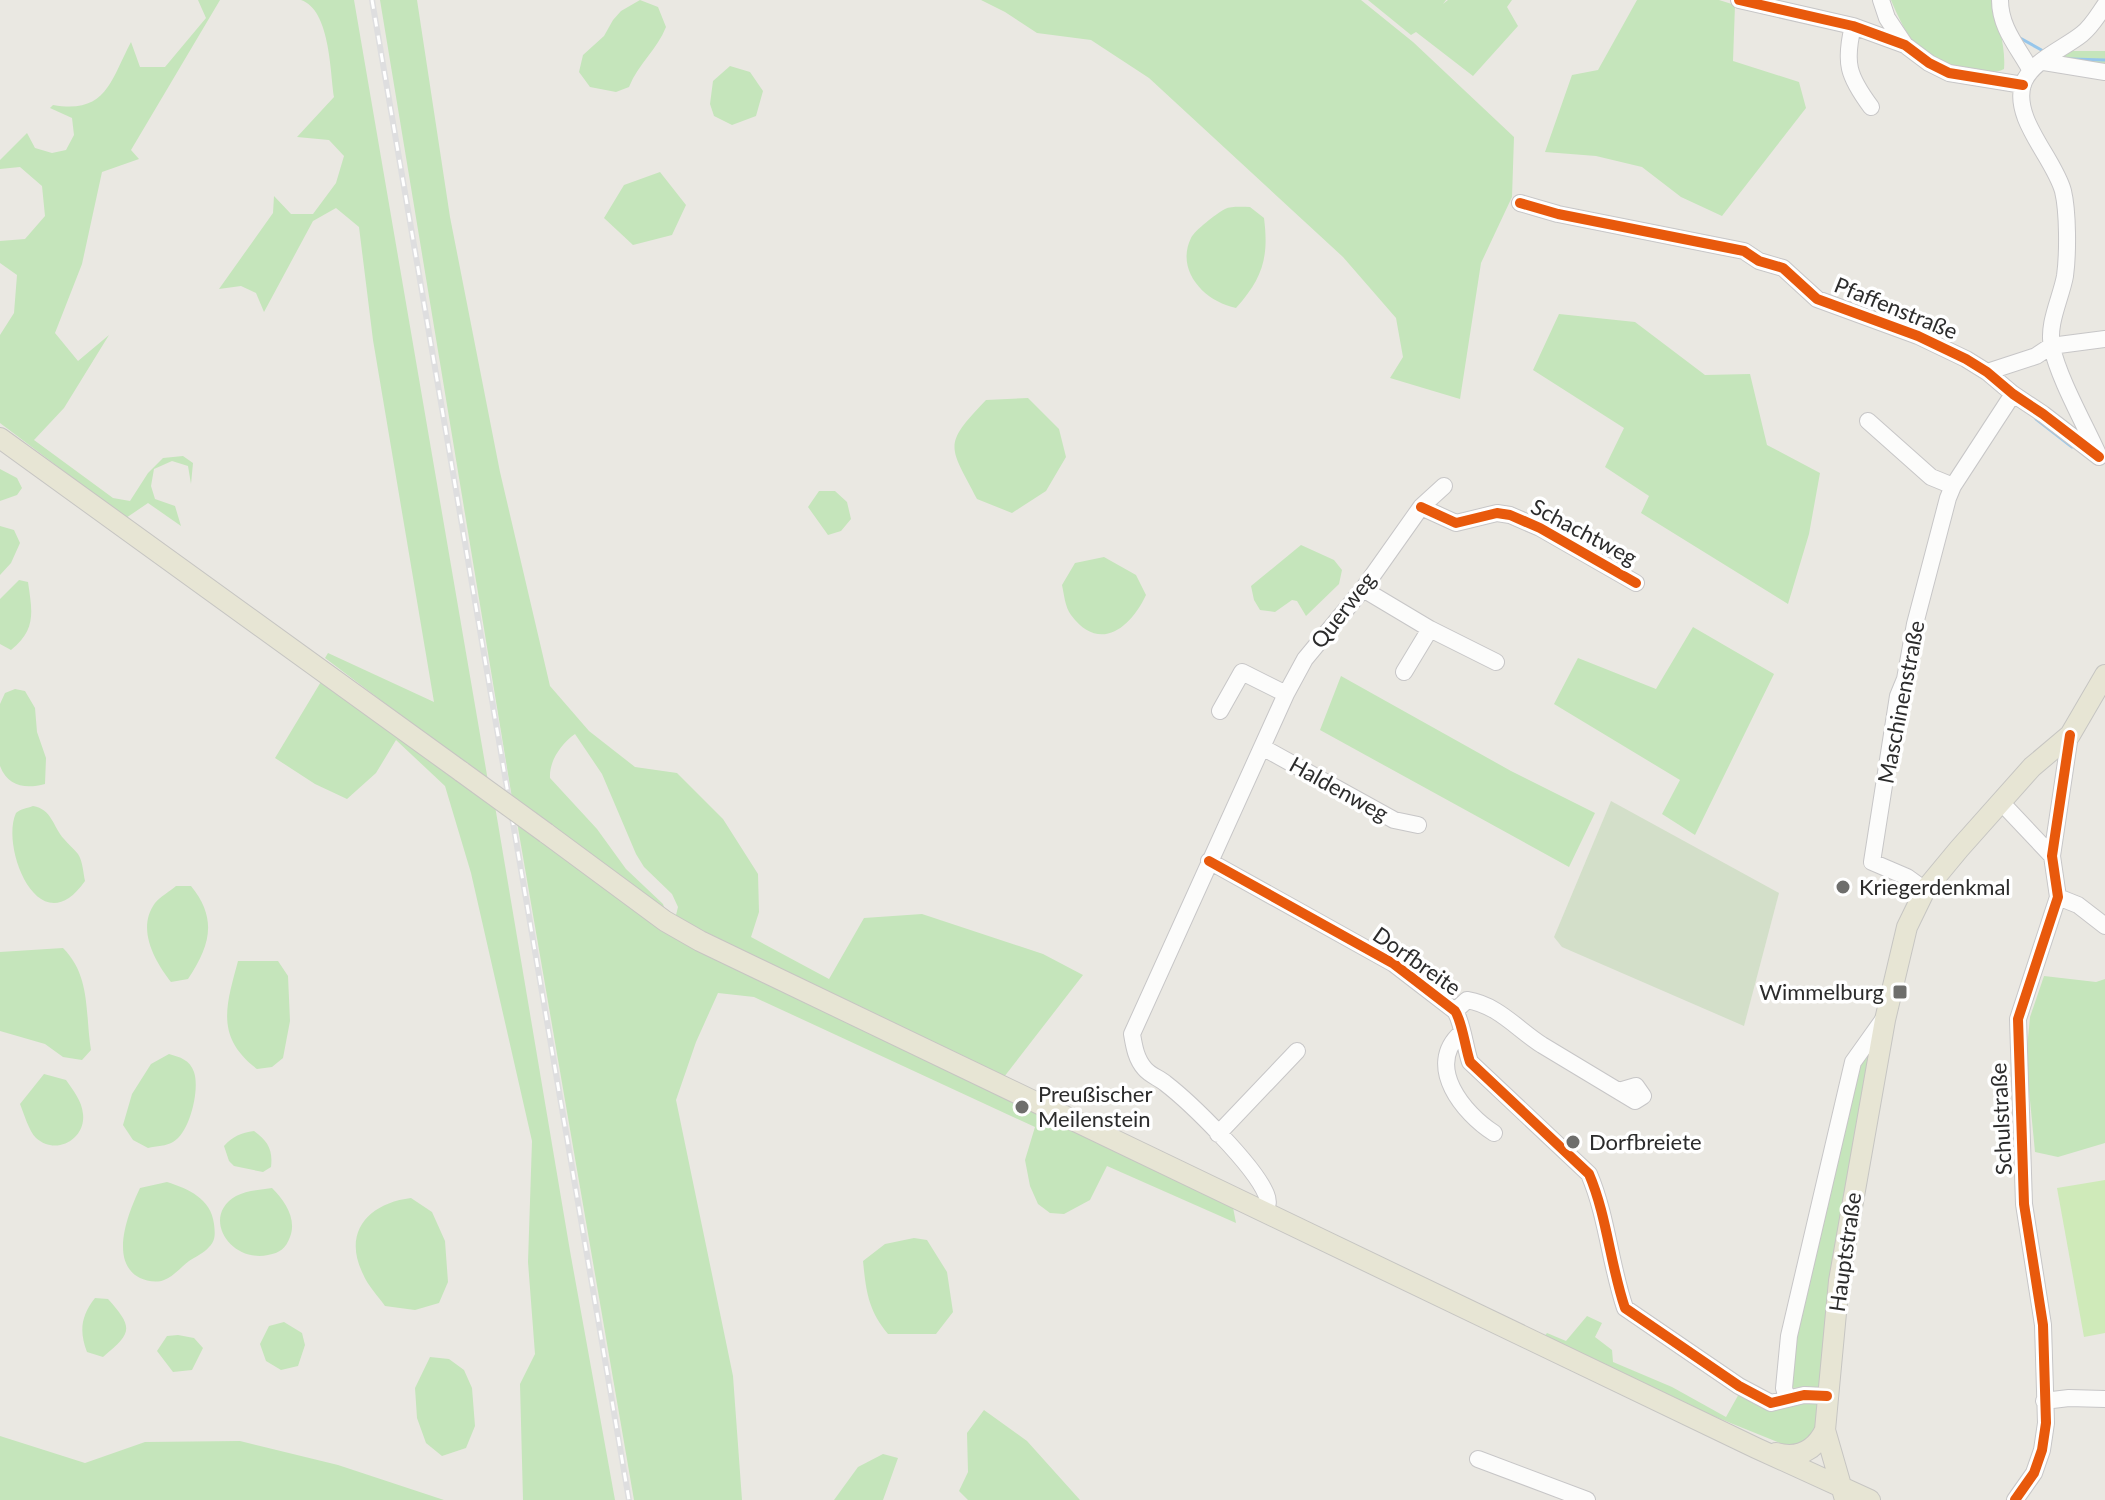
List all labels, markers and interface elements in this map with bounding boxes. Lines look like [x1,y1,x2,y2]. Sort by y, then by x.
street label: Pfaffenstraße [1831,271,1962,344]
street label: Schachtweg [1527,492,1642,571]
street label: Querweg [1304,566,1381,653]
street label: Maschinenstraße [1871,618,1930,786]
street label: Haldenweg [1285,750,1393,827]
place label: Kriegerdenkmal [1859,873,2011,900]
marker: Kriegerdenkmal [1834,878,1852,896]
street label: Dorfbreite [1368,921,1466,1001]
place label: Wimmelburg [1759,978,1884,1005]
marker: Wimmelburg [1891,983,1909,1001]
street label: Schulstraße [1984,1062,2017,1176]
place label: Preußischer Meilenstein [1038,1080,1152,1132]
marker: Preußischer Meilenstein [1013,1098,1031,1116]
place label: Dorfbreiete [1589,1128,1702,1155]
marker: Dorfbreiete [1564,1133,1582,1151]
street label: Hauptstraße [1823,1190,1866,1313]

